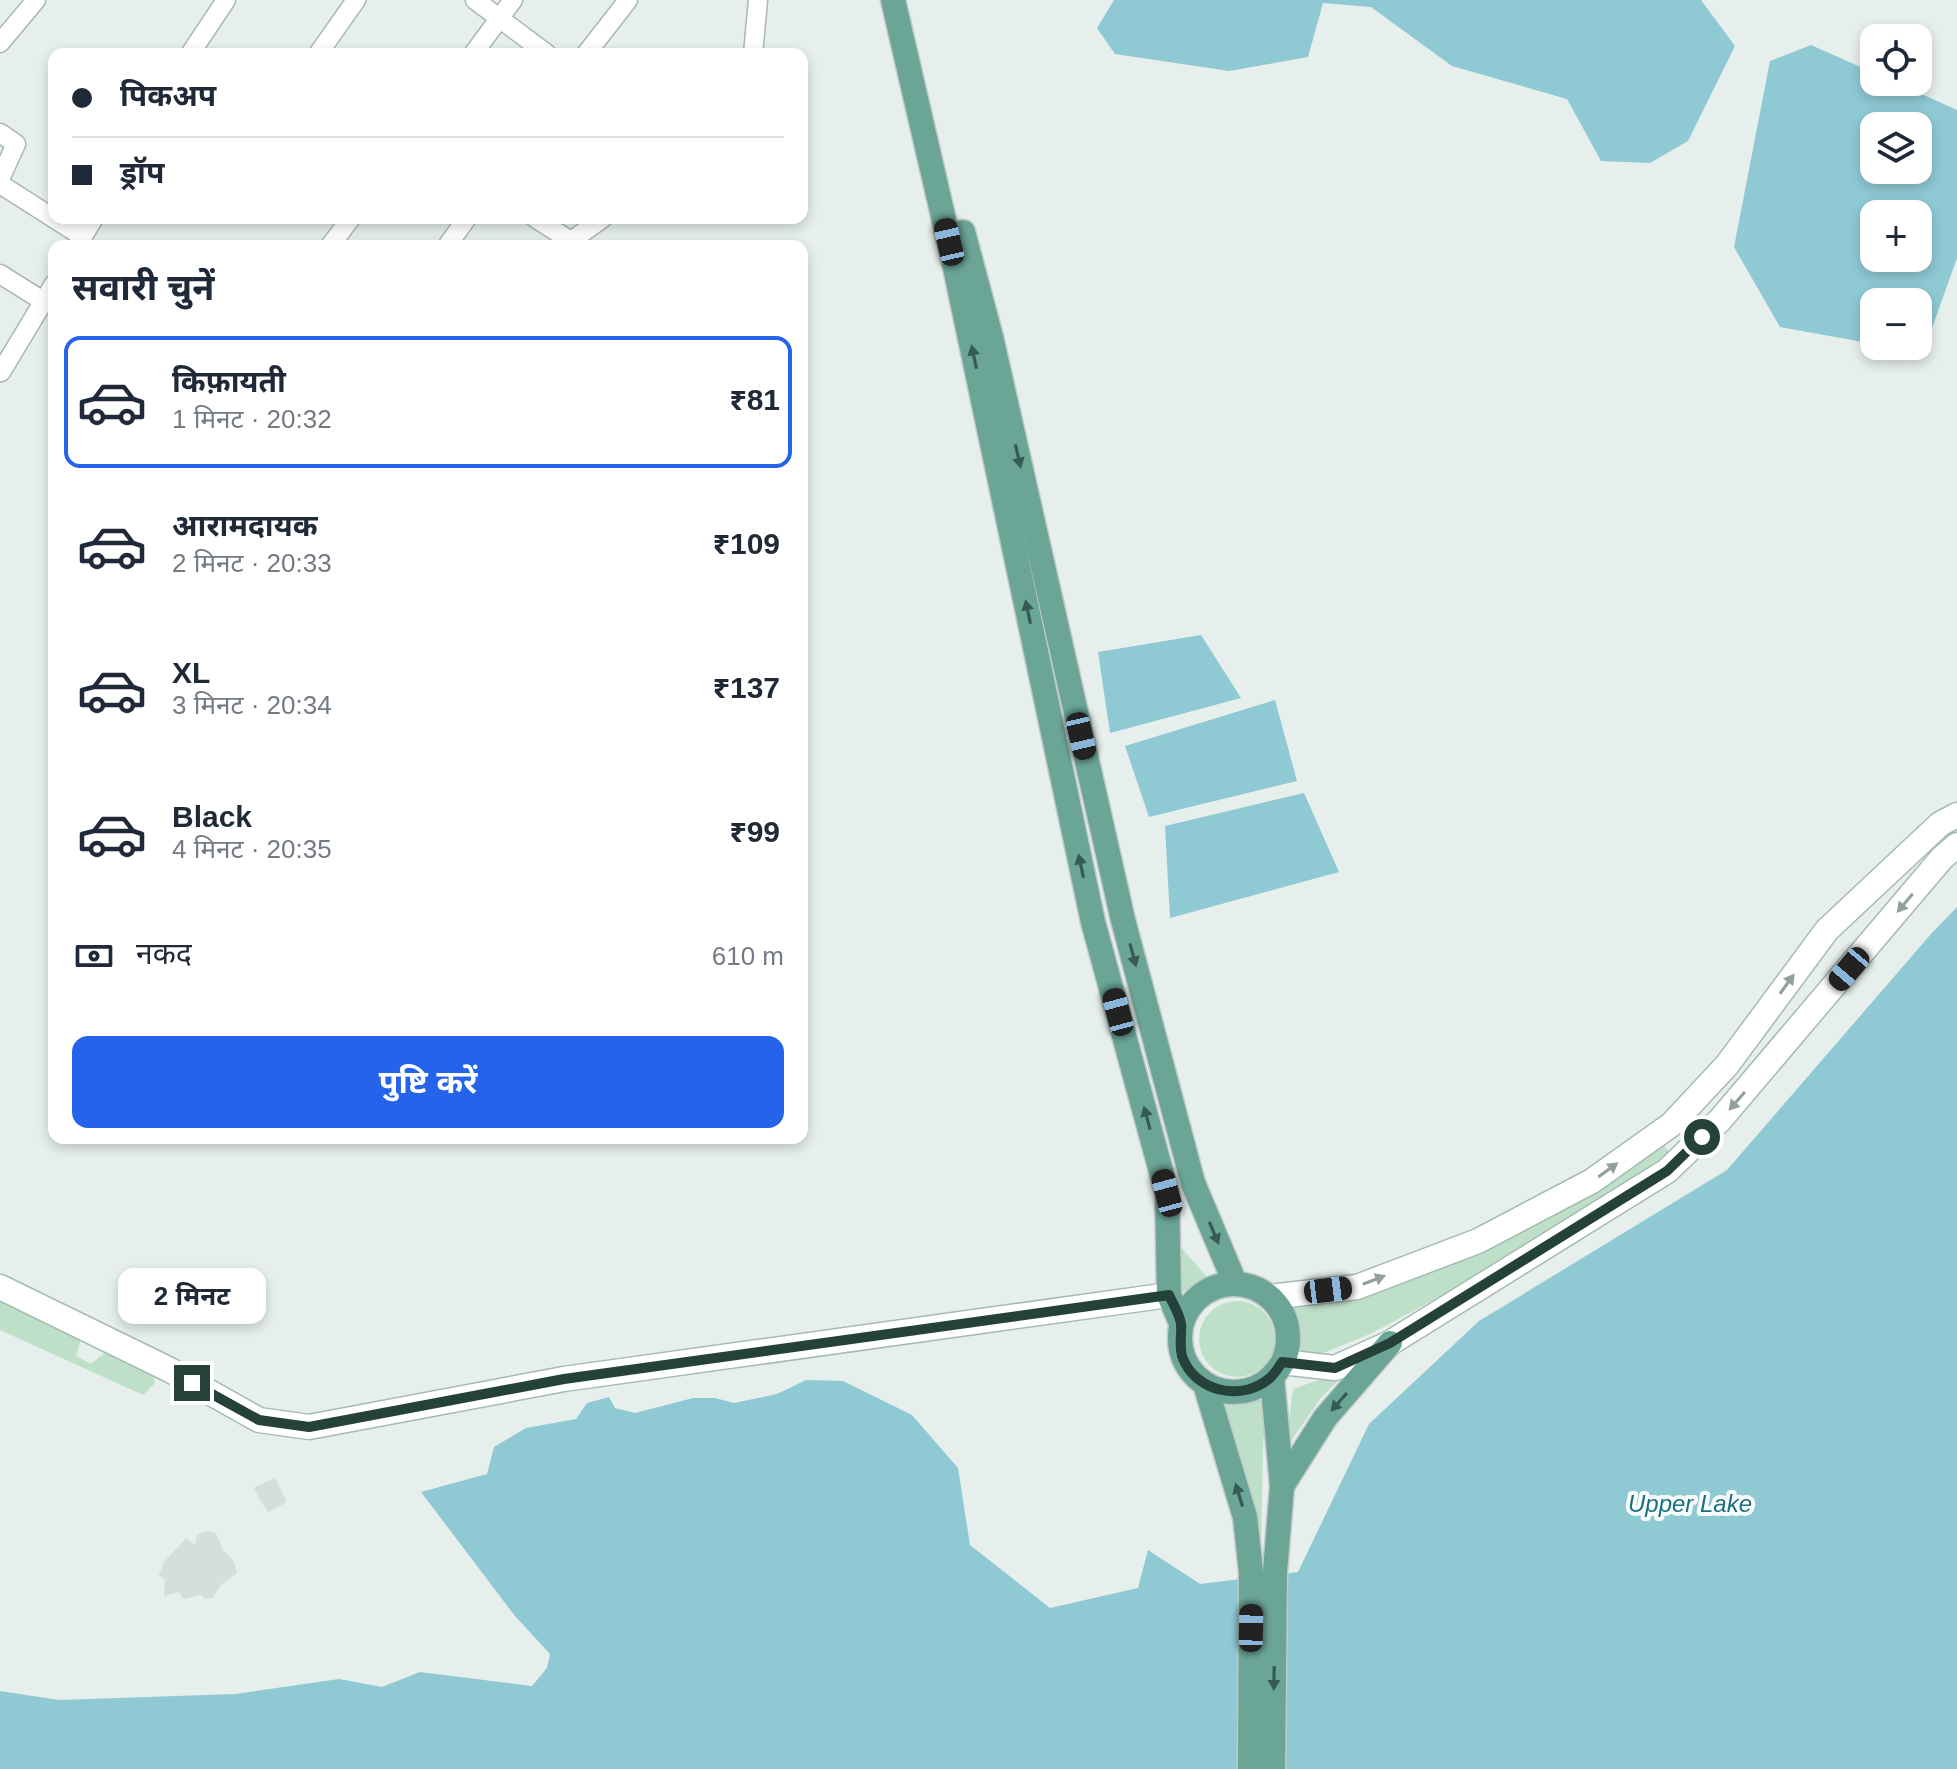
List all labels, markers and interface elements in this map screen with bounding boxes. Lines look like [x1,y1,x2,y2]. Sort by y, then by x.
map controls [1860,24,1932,360]
button: locate [1860,24,1932,96]
text: पिकअप [120,79,216,112]
button: layers [1860,112,1932,184]
text: ड्रॉप [120,156,164,189]
button: + [1860,200,1932,272]
car [932,216,966,268]
text: सवारी चुनें [72,267,214,308]
button: − [1860,288,1932,360]
one-way arrow [967,345,980,370]
text: किफ़ायती [172,365,286,398]
icon: car [76,366,148,438]
text: ₹81 [729,383,780,416]
text: 1 मिनट · 20:32 [172,404,332,434]
one-way arrow [1012,444,1025,469]
text: आरामदायक [172,509,318,542]
icon: car [76,510,148,582]
text: ₹109 [713,527,780,560]
text: 2 मिनट · 20:33 [172,548,332,578]
one-way arrow [1021,599,1034,624]
icon: car [76,654,148,726]
text: XL [172,656,210,689]
text: ₹137 [713,671,780,704]
text: 3 मिनट · 20:34 [172,690,332,720]
car [1064,710,1098,762]
icon: car [76,798,148,870]
text: Black [172,800,252,833]
text: ₹99 [729,815,780,848]
text: 4 मिनट · 20:35 [172,834,332,864]
one-way arrow [1074,853,1087,878]
one-way arrow [1896,892,1913,913]
icon: cash [72,934,116,978]
text: नकद [136,937,192,970]
text: 610 m [712,941,784,971]
one-way arrow [1127,943,1139,968]
car [1824,943,1874,995]
one-way arrow [1779,973,1795,995]
car [1100,986,1136,1038]
button: पुष्टि करें [72,1036,784,1128]
one-way arrow [1728,1091,1746,1110]
one-way arrow [1140,1105,1152,1130]
route start [1684,1119,1720,1155]
one-way arrow [1597,1162,1619,1178]
car [1149,1167,1185,1219]
one-way arrow [1208,1221,1221,1245]
callout: 2 मिनट [118,1267,266,1323]
one-way arrow [1362,1273,1386,1286]
car [1303,1275,1353,1305]
text: 2 मिनट [154,1281,230,1311]
route end [174,1365,210,1401]
one-way arrow [1331,1392,1349,1411]
one-way arrow [1232,1483,1245,1507]
water label: Upper Lake [1628,1490,1752,1517]
car [1239,1604,1263,1652]
one-way arrow [1268,1666,1280,1691]

